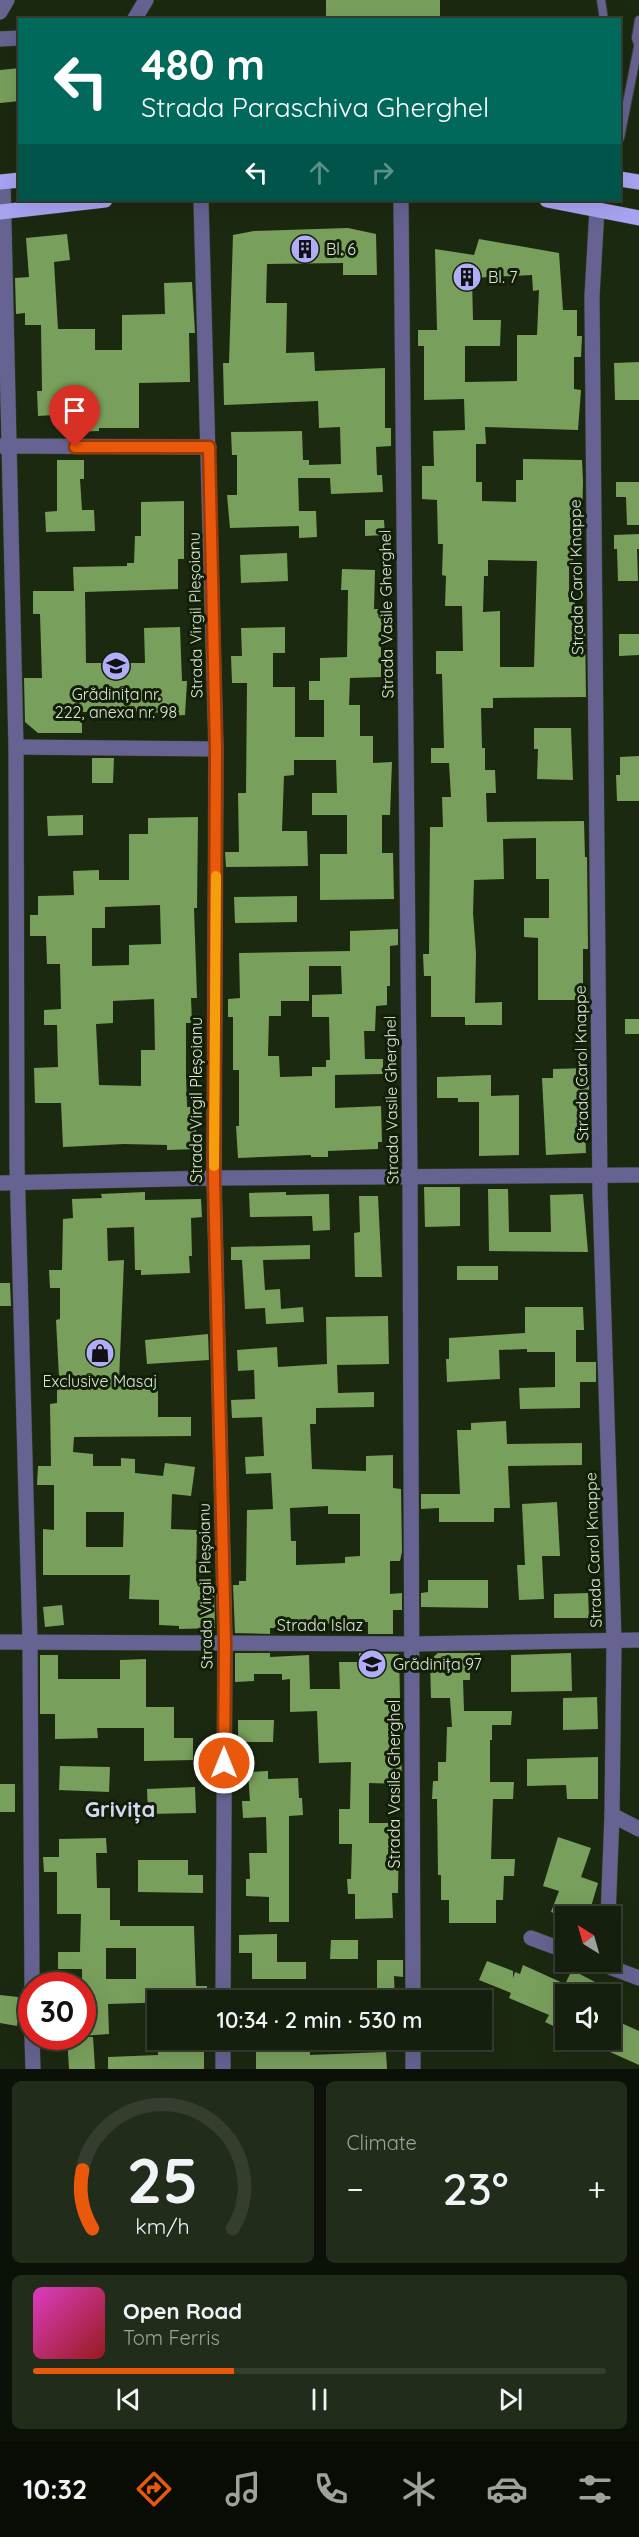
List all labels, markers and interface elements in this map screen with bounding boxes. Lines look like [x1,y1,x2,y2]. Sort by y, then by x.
text: 480 m [141,38,265,91]
icon: left [42,42,120,120]
text: Strada Paraschiva Gherghel [141,90,489,124]
icon: left [240,156,273,189]
icon: ahead [303,156,336,189]
icon: right [366,156,399,189]
building icon: Bl. 6 [289,233,321,265]
place label: Bl. 6 [326,239,356,259]
building icon: Bl. 7 [451,261,483,293]
place label: Bl. 7 [488,267,518,287]
pin [49,385,100,447]
icon: arrive [58,394,91,427]
street label: Strada Carol Knappe [565,499,587,655]
street label: Strada Vasile Gherghel [375,529,397,699]
street label: Strada Virgil Pleșoianu [184,532,206,698]
school or university icon: Grădinița nr. 222, anexa nr. 98 [100,650,132,682]
place label: Grădinița nr. 222, anexa nr. 98 [55,684,177,722]
street label: Strada Carol Knappe [570,985,592,1141]
street label: Strada Vasile Gherghel [380,1015,402,1185]
street label: Strada Virgil Pleșoianu [186,1017,206,1183]
shop icon: Exclusive Masaj [84,1337,116,1369]
place label: Exclusive Masaj [43,1371,157,1391]
street label: Strada Carol Knappe [580,1472,606,1628]
street label: Strada Virgil Pleșoianu [194,1503,216,1669]
street label: Strada Islaz [277,1615,363,1635]
school or university icon: Grădinița 97 [356,1648,388,1680]
place label: Grădinița 97 [393,1654,482,1674]
street label: Strada Vasile Gherghel [384,1700,404,1868]
position arrow [192,1731,256,1795]
district label: Grivița [85,1795,155,1824]
north arrow [555,1906,621,1972]
map controls [555,1906,621,2050]
speed limit sign: 30 [18,1972,96,2050]
button: sound [555,1984,621,2050]
text: 10:34 · 2 min · 530 m [217,2006,422,2034]
text: Climate [347,2130,417,2155]
text: 25 [127,2141,198,2219]
text: 23° [442,2160,509,2216]
text: − [347,2168,364,2209]
text: + [587,2168,606,2209]
text: km/h [136,2213,190,2239]
text: Open Road [123,2297,242,2325]
text: Tom Ferris [123,2325,220,2350]
icon: previous [112,2383,145,2416]
icon: pause [303,2383,336,2416]
icon: next [494,2383,527,2416]
icon: directions [133,2468,175,2510]
icon: music [222,2468,264,2510]
icon: phone [310,2468,352,2510]
icon: climate [398,2468,440,2510]
icon: car [486,2468,528,2510]
icon: filters [574,2468,616,2510]
text: 10:32 [23,2472,87,2506]

